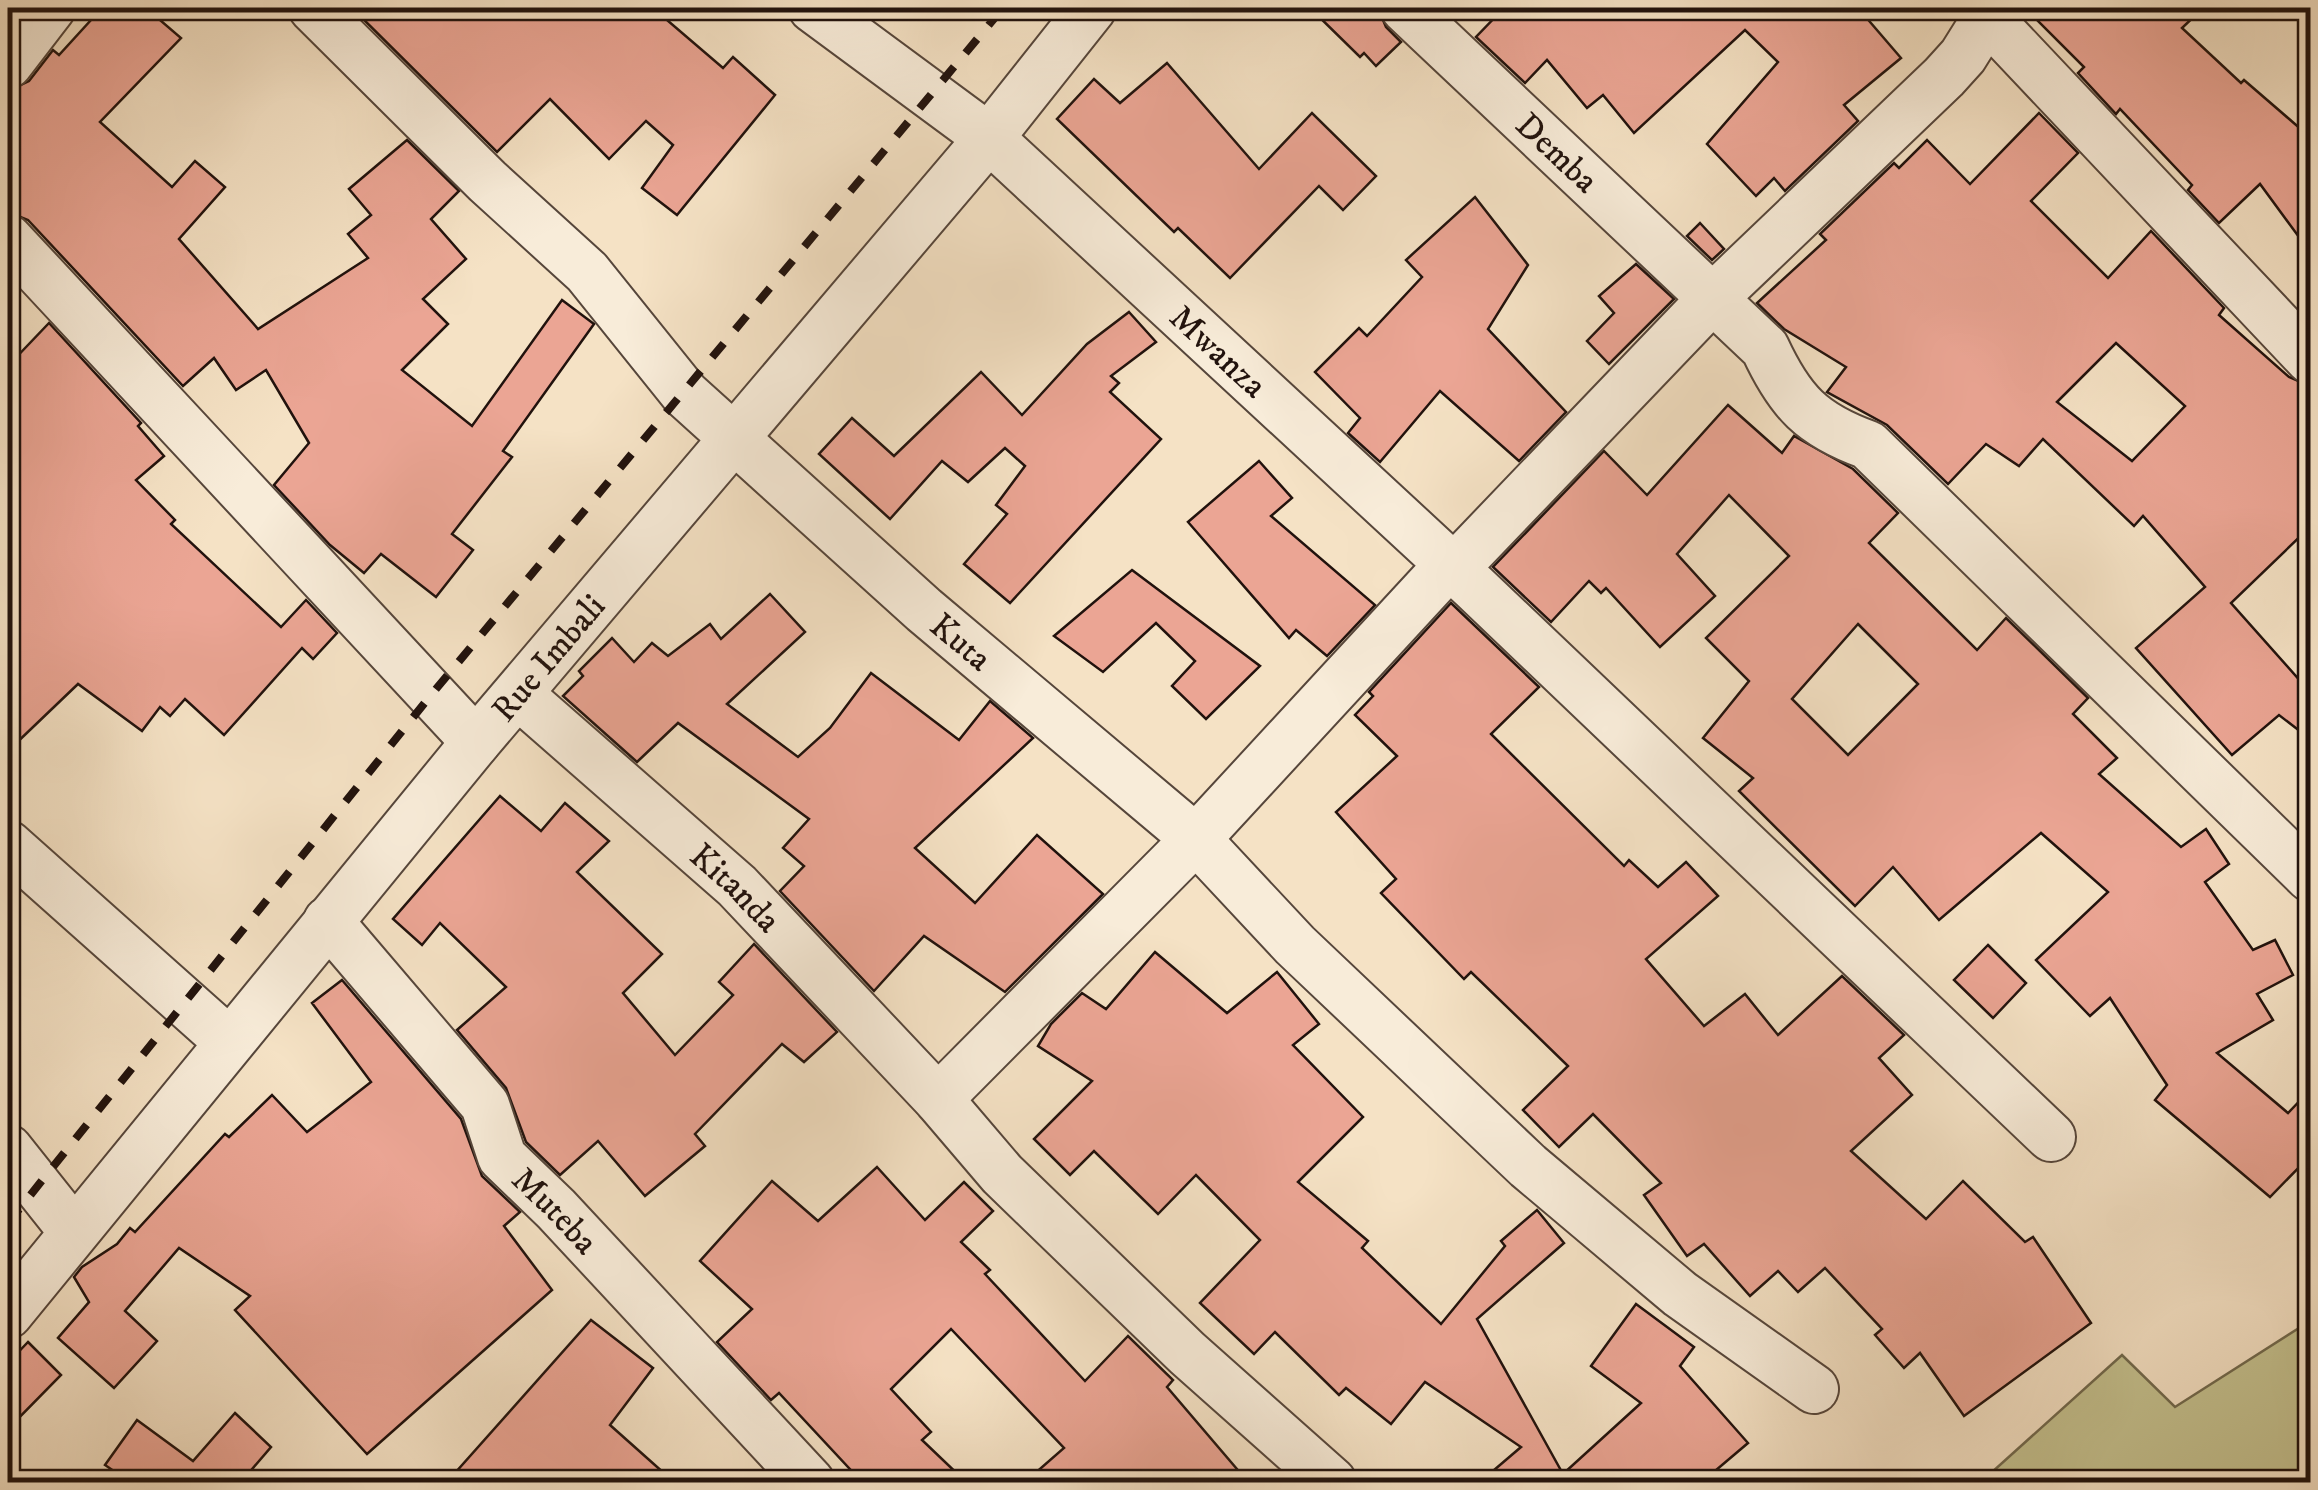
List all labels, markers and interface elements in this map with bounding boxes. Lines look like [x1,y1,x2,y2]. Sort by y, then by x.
street label: Demba [1506,104,1607,203]
street label: Mwanza [1160,296,1275,408]
street label: Rue Imbali [483,586,616,732]
street label: Kuta [920,604,1000,682]
street label: Kitanda [680,835,790,943]
street label: Muteba [502,1158,607,1264]

